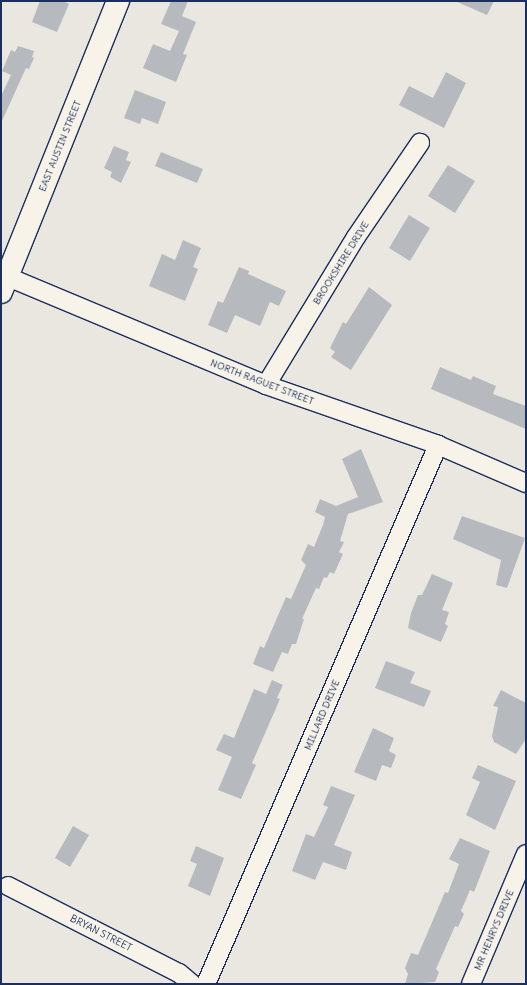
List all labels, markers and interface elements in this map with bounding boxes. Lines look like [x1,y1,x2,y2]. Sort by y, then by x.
street label: EAST AUSTIN STREET [36,99,84,193]
street label: BROOKSHIRE DRIVE [310,219,372,307]
street label: NORTH RAGUET STREET [209,357,315,407]
street label: MILLARD DRIVE [302,678,342,752]
street label: MR HENRYS DRIVE [472,888,516,972]
street label: BRYAN STREET [68,912,134,954]

